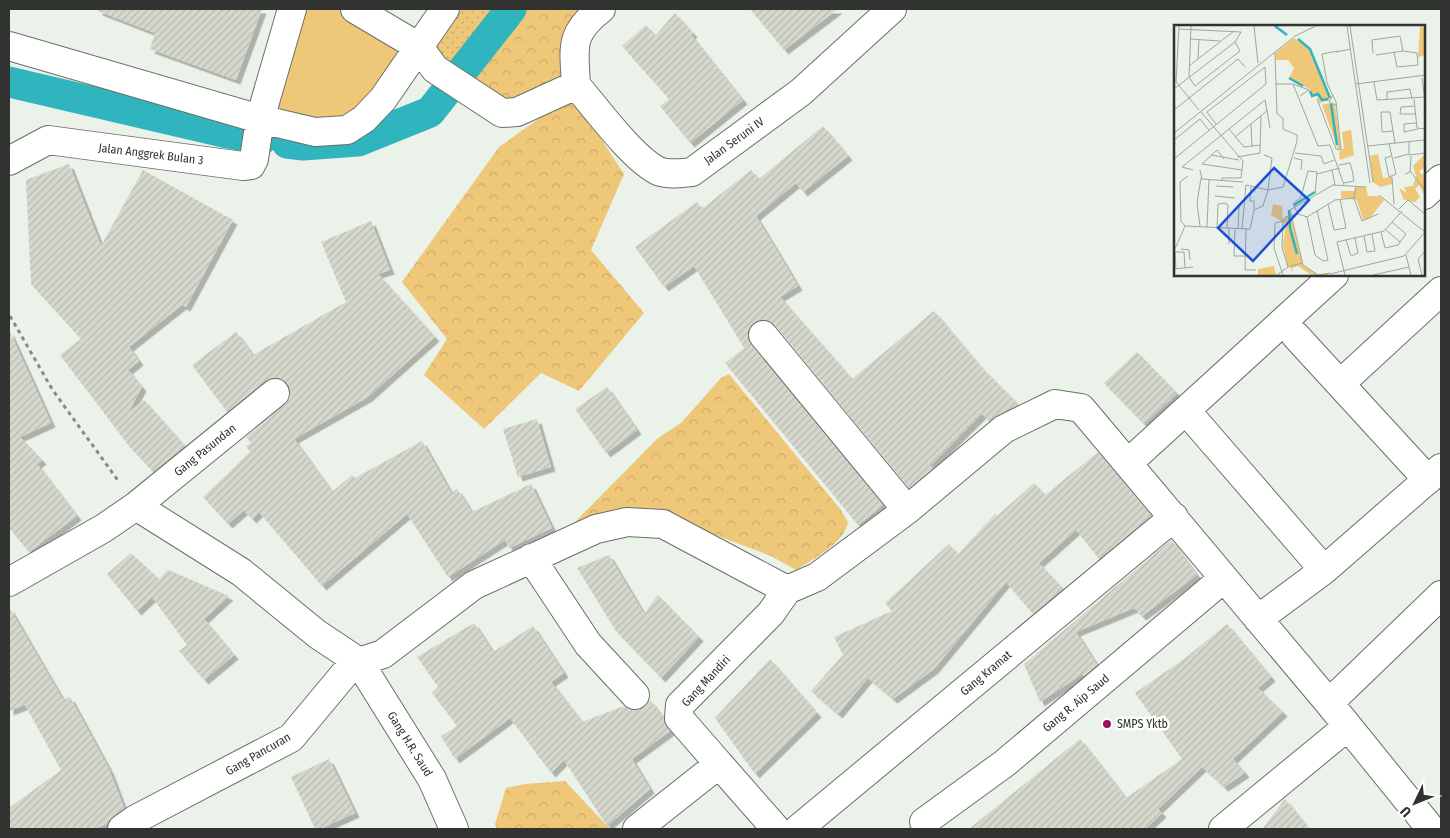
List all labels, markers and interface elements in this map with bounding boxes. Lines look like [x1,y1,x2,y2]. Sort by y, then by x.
inset map [1174,25,1425,276]
street label: Jalan Seruni IV [701,114,768,168]
street label: Jalan Anggrek Bulan 3 [98,141,204,167]
street label: Gang Pasundan [171,421,239,479]
street label: Gang Kramat [958,647,1015,698]
street label: Gang Mandiri [679,652,733,710]
street label: Gang R. Aip Saud [1040,671,1112,735]
street label: Gang H.R. Saud [385,709,435,779]
place label: SMPS Yktb [1117,717,1168,731]
marker: SMPS Yktb [1101,718,1113,730]
street label: Gang Pancuran [223,730,293,778]
north arrow [1390,778,1440,828]
text: U [1397,803,1415,820]

